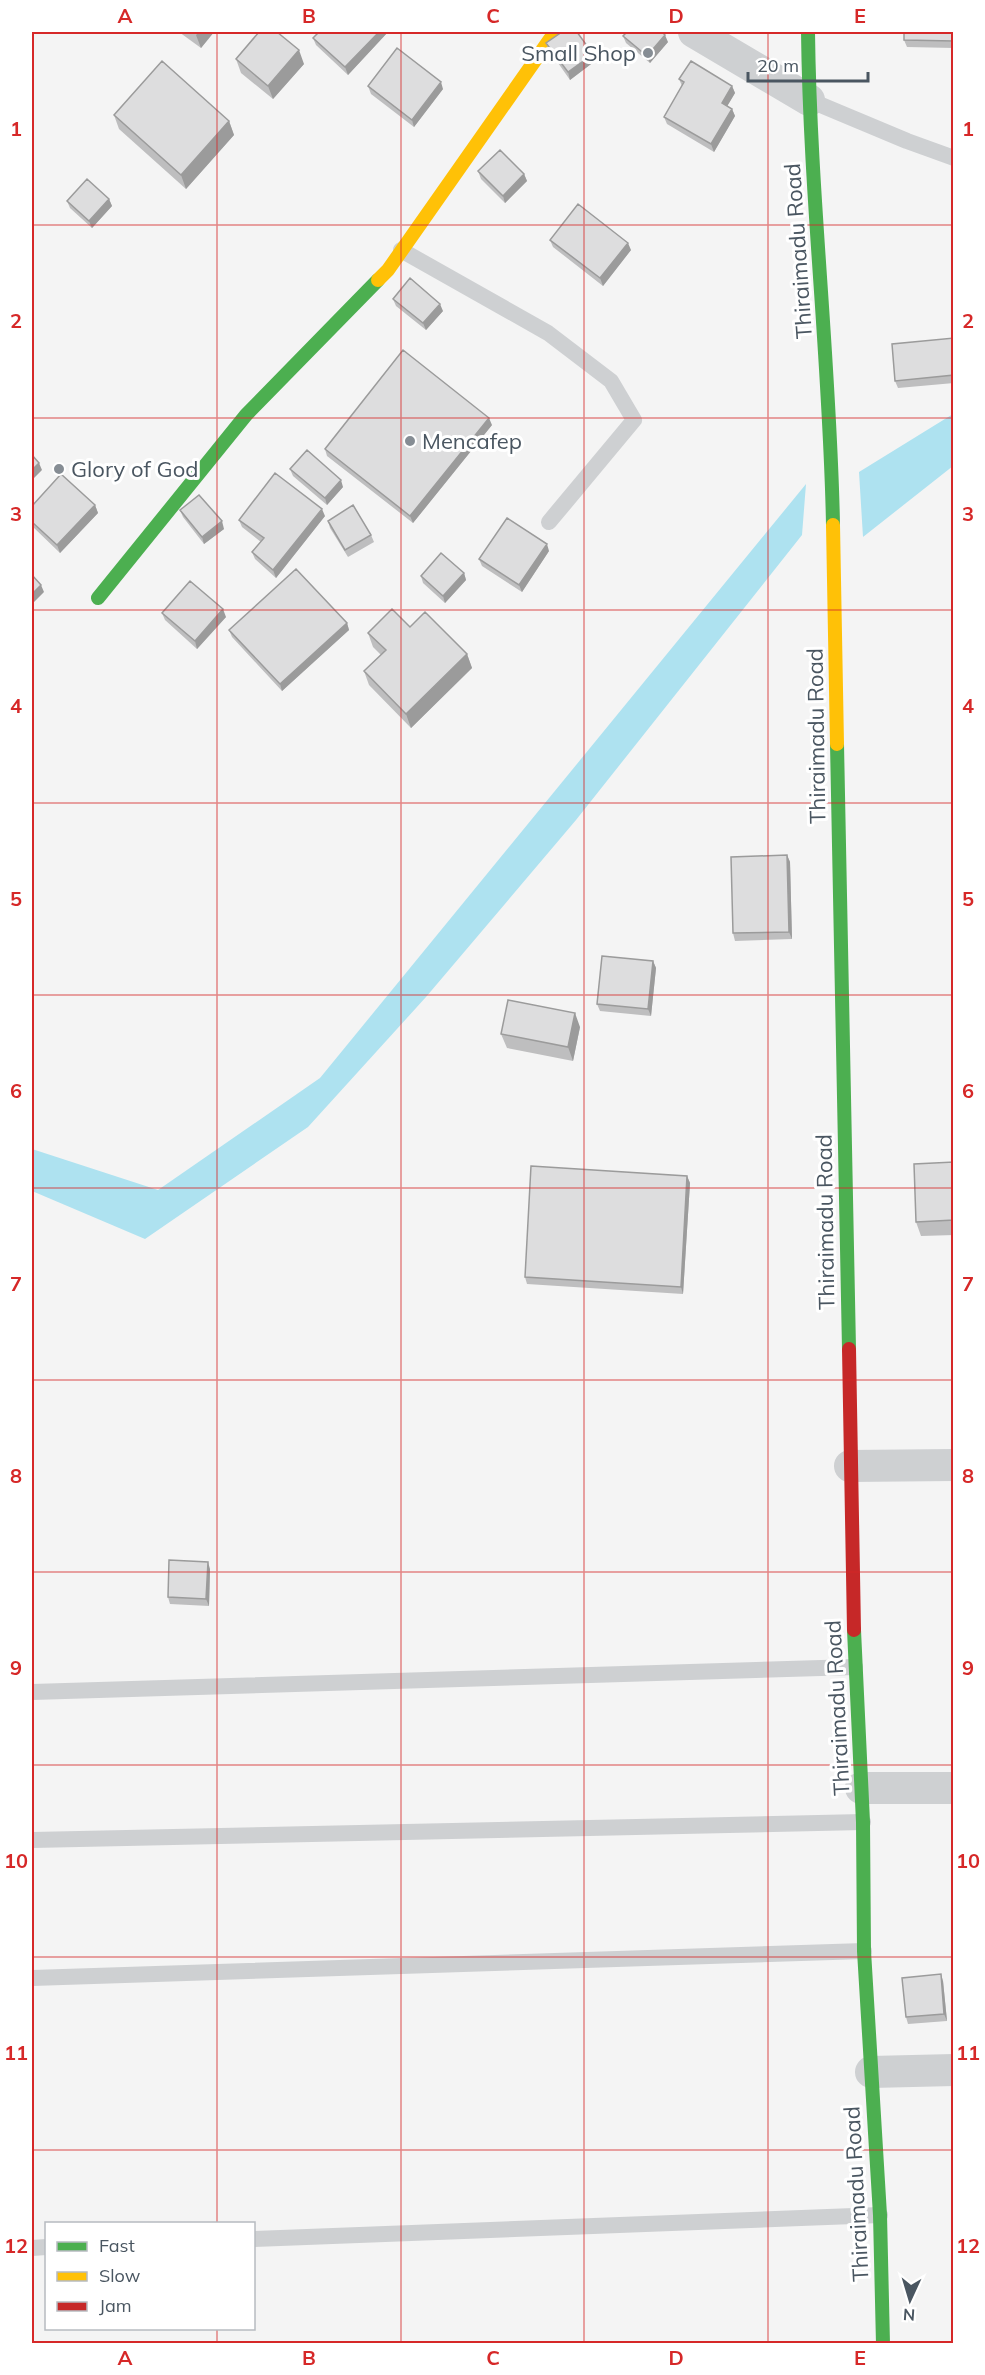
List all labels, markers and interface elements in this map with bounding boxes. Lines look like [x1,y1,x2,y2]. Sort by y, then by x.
text: A [118,3,133,28]
text: B [302,3,316,28]
text: C [486,3,500,28]
text: D [668,3,684,28]
text: E [854,3,866,28]
place label: Small Shop [521,39,636,67]
scale bar [748,45,868,83]
marker: Small Shop [641,46,655,60]
text: 20 m [757,54,799,77]
text: 1 [10,116,22,141]
text: 1 [962,116,974,141]
street label: Thiraimadu Road [778,162,818,340]
text: 2 [10,308,22,333]
text: 2 [962,308,974,333]
place label: Mencafep [422,427,522,455]
marker: Mencafep [403,434,417,448]
place label: Glory of God [71,455,198,483]
marker: Glory of God [52,462,66,476]
text: 3 [10,501,22,526]
text: 3 [962,501,974,526]
street label: Thiraimadu Road [800,648,832,824]
text: 4 [10,693,22,718]
text: 4 [962,693,974,718]
text: 5 [10,886,22,911]
text: 5 [962,886,974,911]
text: 6 [10,1078,22,1103]
text: 6 [962,1078,974,1103]
street label: Thiraimadu Road [809,1134,841,1310]
text: 7 [10,1271,22,1296]
text: 7 [962,1271,974,1296]
text: 8 [10,1463,22,1488]
text: 8 [962,1463,974,1488]
street label: Thiraimadu Road [818,1619,856,1797]
text: 9 [10,1655,22,1680]
text: 9 [962,1655,974,1680]
text: 10 [4,1848,28,1873]
text: 10 [956,1848,980,1873]
text: 11 [4,2040,28,2065]
text: 11 [956,2040,980,2065]
street label: Thiraimadu Road [837,2105,875,2283]
legend [45,2222,255,2330]
text: 12 [4,2233,28,2258]
text: 12 [956,2233,980,2258]
text: Fast [99,2234,135,2257]
text: Slow [99,2264,141,2287]
north arrow [880,2270,940,2330]
text: Jam [99,2294,132,2317]
text: N [902,2305,916,2325]
text: A [118,2345,133,2370]
text: B [302,2345,316,2370]
text: C [486,2345,500,2370]
text: D [668,2345,684,2370]
text: E [854,2345,866,2370]

